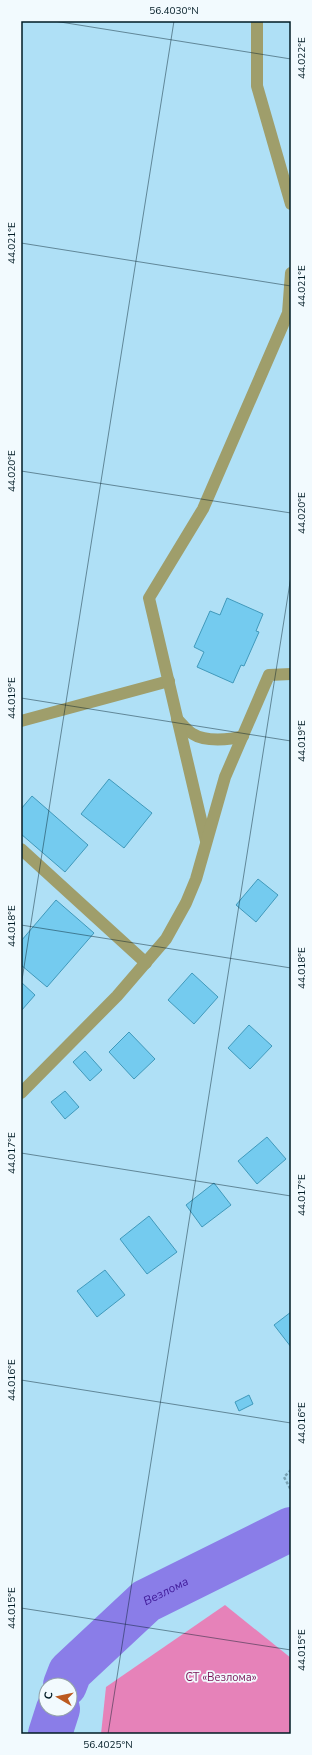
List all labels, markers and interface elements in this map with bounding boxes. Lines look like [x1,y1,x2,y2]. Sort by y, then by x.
text: 56.4030°N [149,4,199,18]
text: 44.022°E [295,37,309,79]
text: 44.021°E [5,222,19,264]
text: 44.021°E [295,265,309,307]
text: 44.020°E [5,450,19,492]
text: 44.020°E [295,492,309,534]
text: 44.019°E [5,677,19,719]
text: 44.019°E [295,720,309,762]
text: 44.018°E [5,905,19,947]
text: 44.018°E [295,947,309,989]
text: 44.017°E [5,1132,19,1174]
text: 44.017°E [295,1174,309,1216]
text: 44.016°E [5,1359,19,1401]
text: 44.016°E [295,1402,309,1444]
water label: Везлома [140,1573,191,1609]
text: 44.015°E [5,1587,19,1629]
text: 44.015°E [295,1629,309,1671]
park label: СТ «Везлома» [185,1670,257,1685]
north arrow [38,1677,78,1717]
text: С [41,1690,57,1700]
text: 56.4025°N [83,1738,133,1752]

